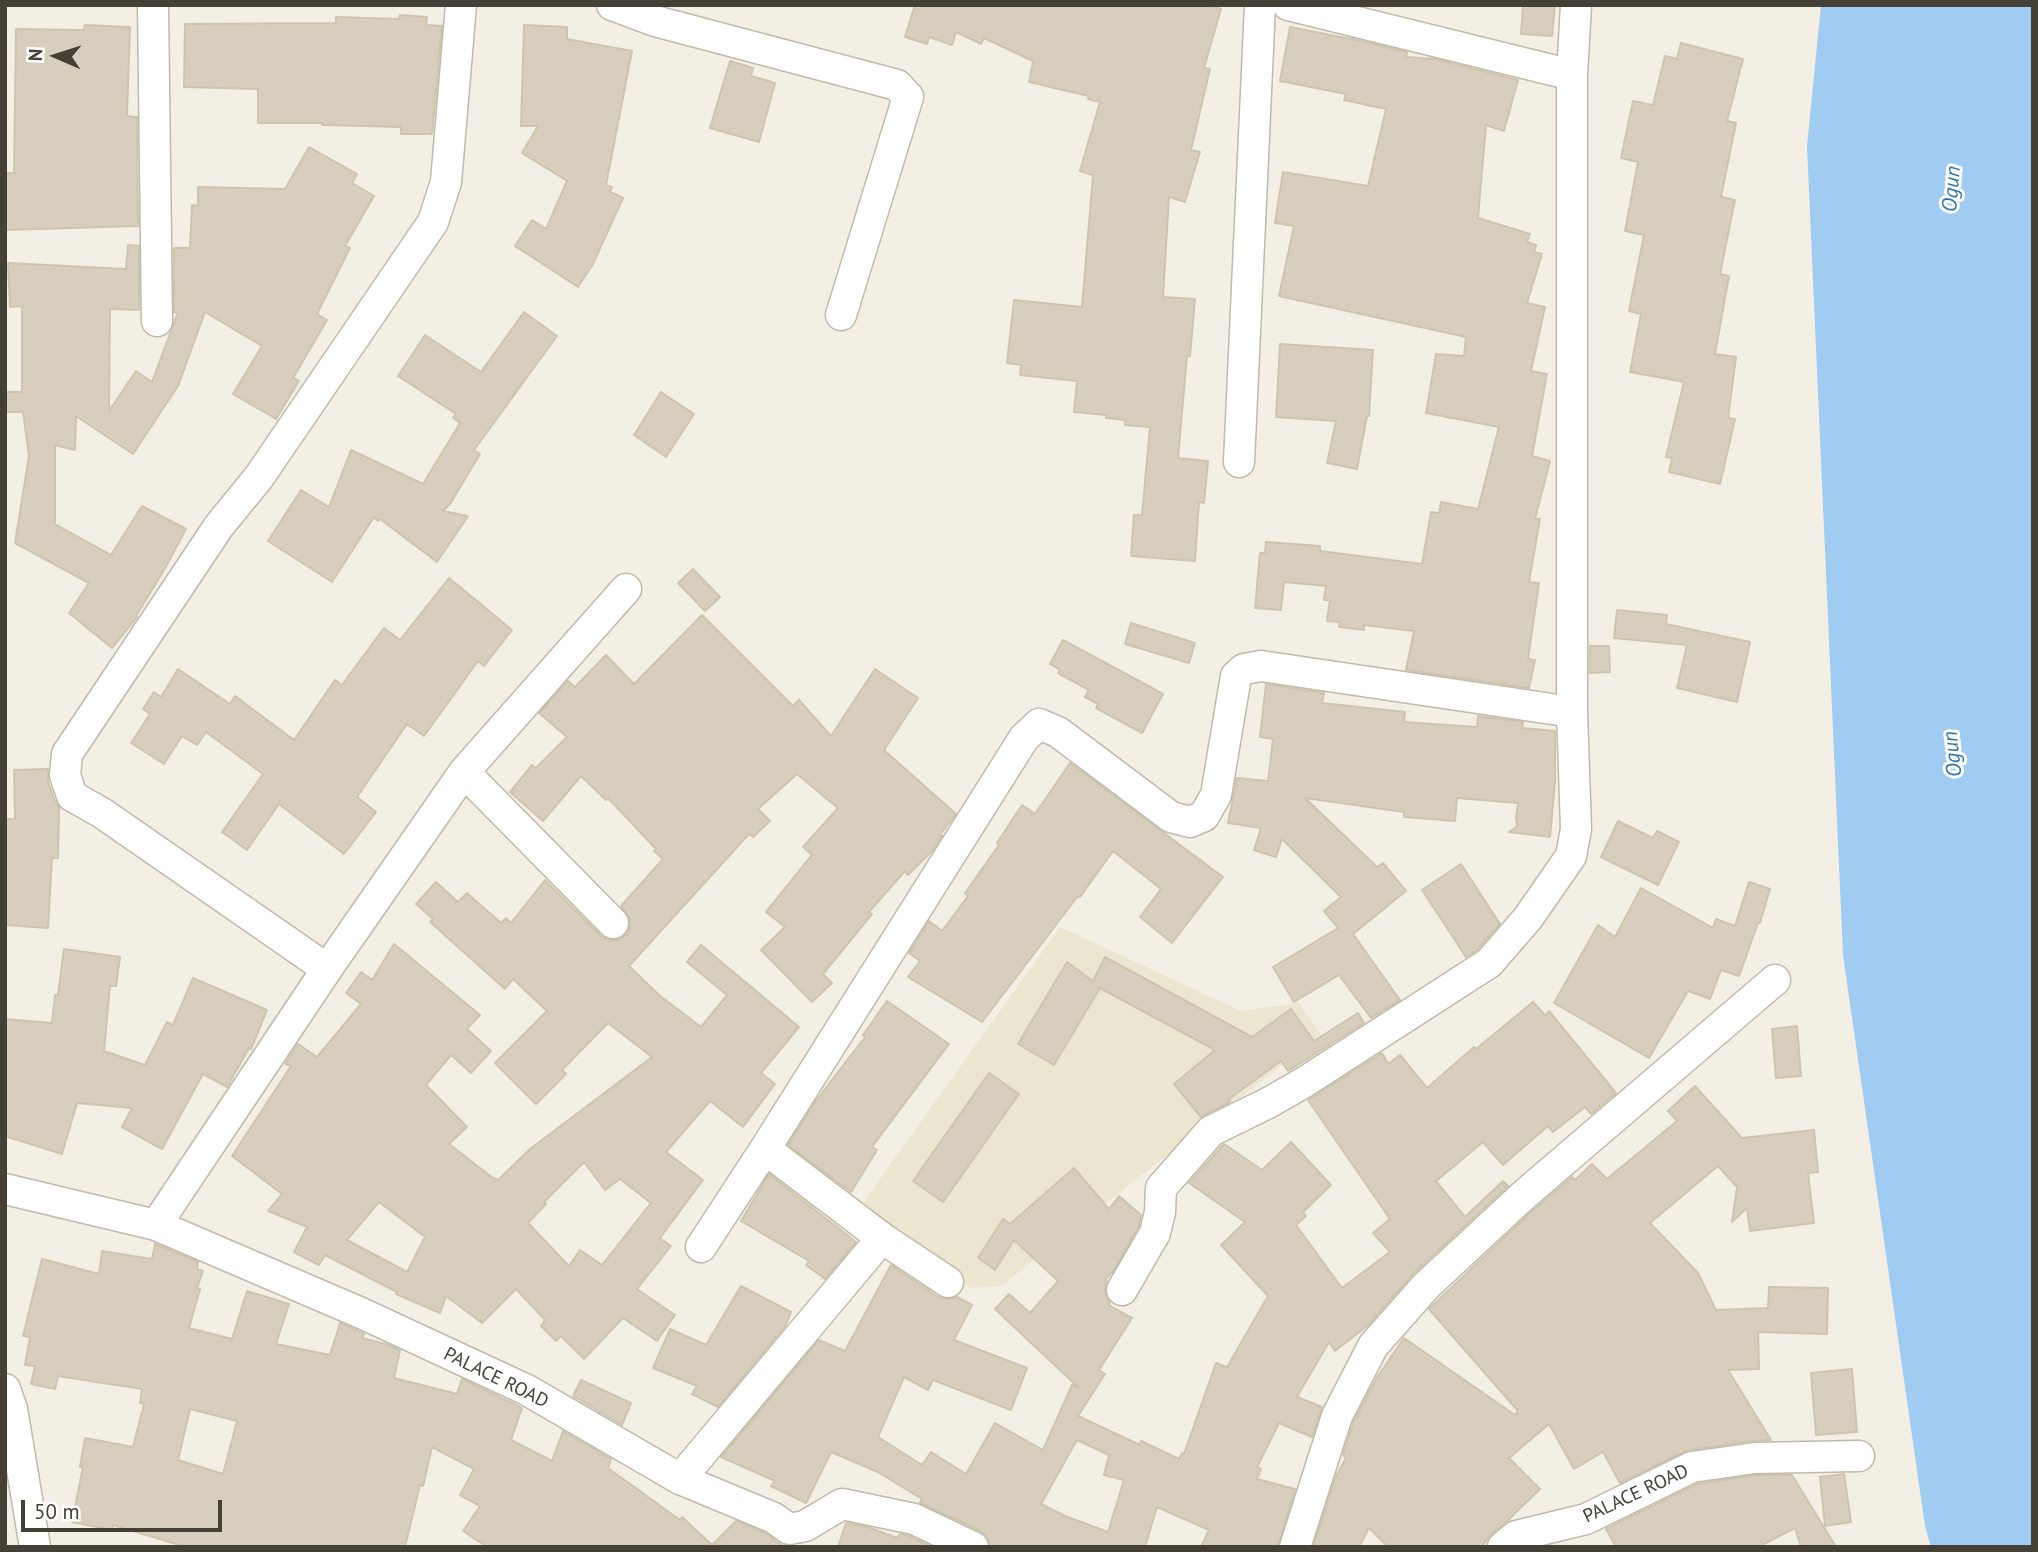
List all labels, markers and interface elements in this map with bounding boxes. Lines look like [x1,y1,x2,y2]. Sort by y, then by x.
north arrow [21,21,91,91]
text: N [23,48,47,62]
water label: Ogun [1937,165,1967,213]
water label: Ogun [1938,730,1968,778]
street label: PALACE ROAD [440,1343,552,1413]
street label: PALACE ROAD [1580,1460,1692,1528]
scale bar [24,1486,226,1530]
text: 50 m [34,1498,80,1525]

